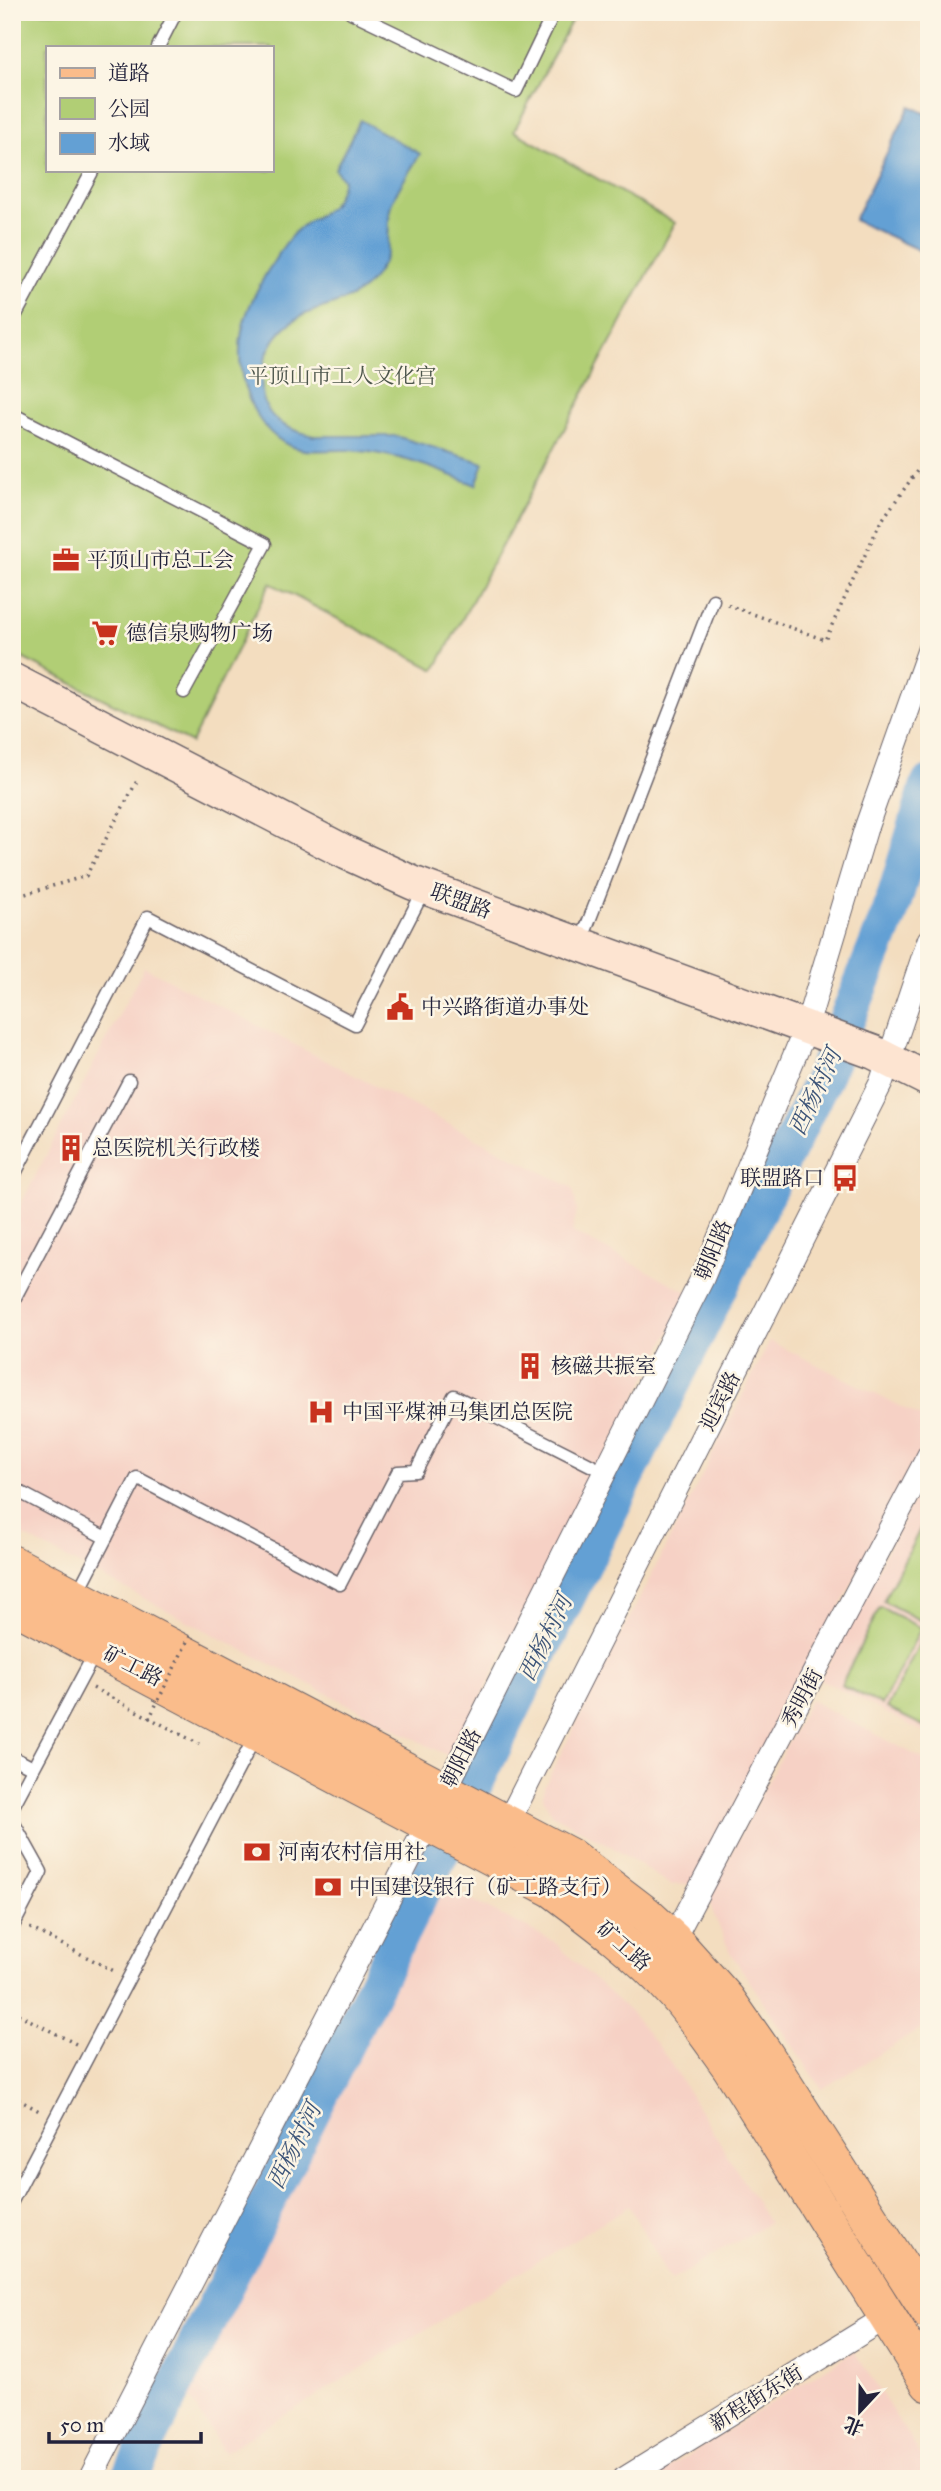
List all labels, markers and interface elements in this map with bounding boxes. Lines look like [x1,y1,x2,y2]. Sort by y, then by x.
legend [46,46,273,172]
text: 道路 [108,60,150,86]
text: 公园 [108,96,150,122]
text: 水域 [108,130,150,156]
park label: 平顶山市工人文化宫 [248,363,437,389]
office icon: 平顶山市总工会 [51,545,81,575]
place label: 平顶山市总工会 [87,547,234,573]
supermarket icon: 德信泉购物广场 [90,618,120,648]
place label: 德信泉购物广场 [126,620,273,646]
street label: 联盟路 [427,878,495,924]
public building icon: 中兴路街道办事处 [385,992,415,1022]
place label: 中兴路街道办事处 [421,994,589,1020]
water label: 西杨村河 [783,1041,849,1140]
building icon: 总医院机关行政楼 [56,1133,86,1163]
place label: 总医院机关行政楼 [92,1135,260,1161]
bus stop icon: 联盟路口 [830,1163,860,1193]
place label: 联盟路口 [740,1165,824,1191]
street label: 朝阳路 [689,1216,737,1284]
building icon: 核磁共振室 [515,1351,545,1381]
place label: 核磁共振室 [551,1353,656,1379]
street label: 迎宾路 [694,1367,746,1435]
hospital icon: 中国平煤神马集团总医院 [306,1397,336,1427]
place label: 中国平煤神马集团总医院 [342,1399,573,1425]
water label: 西杨村河 [512,1587,580,1685]
street label: 矿工路 [99,1640,167,1692]
street label: 秀明街 [776,1664,828,1732]
street label: 朝阳路 [435,1724,487,1792]
bank icon: 河南农村信用社 [242,1837,272,1867]
place label: 河南农村信用社 [278,1839,425,1865]
bank icon: 中国建设银行（矿工路支行） [313,1872,343,1902]
place label: 中国建设银行（矿工路支行） [349,1874,622,1900]
street label: 矿工路 [592,1916,656,1976]
water label: 西杨村河 [261,2095,329,2193]
street label: 新程街东街 [705,2359,807,2437]
north arrow [825,2376,895,2446]
scale bar [49,2400,201,2444]
text: 50 m [60,2412,105,2438]
text: 北 [841,2412,867,2441]

